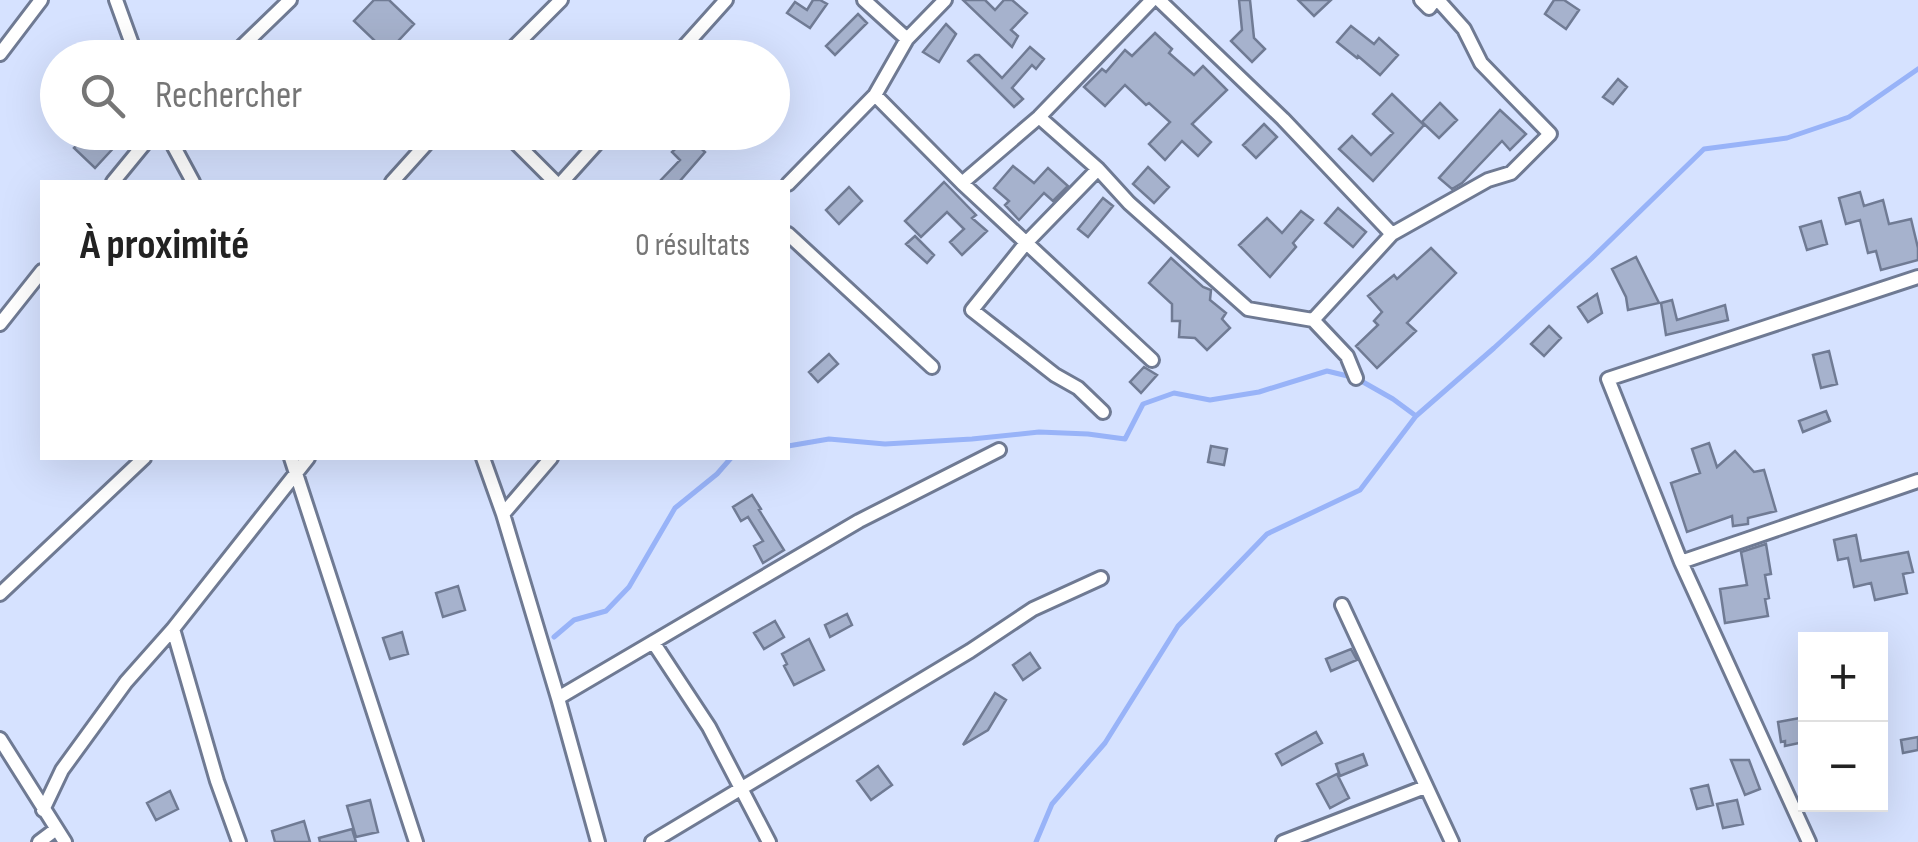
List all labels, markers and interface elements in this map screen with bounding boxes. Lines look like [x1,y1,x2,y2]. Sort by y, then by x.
search box [40,40,790,150]
icon: search [75,68,130,123]
text: Rechercher [155,73,302,118]
text: À proximité [80,220,249,271]
text: 0 résultats [635,226,750,265]
map controls [1798,632,1888,812]
button: + [1798,632,1888,722]
button: − [1798,722,1888,812]

